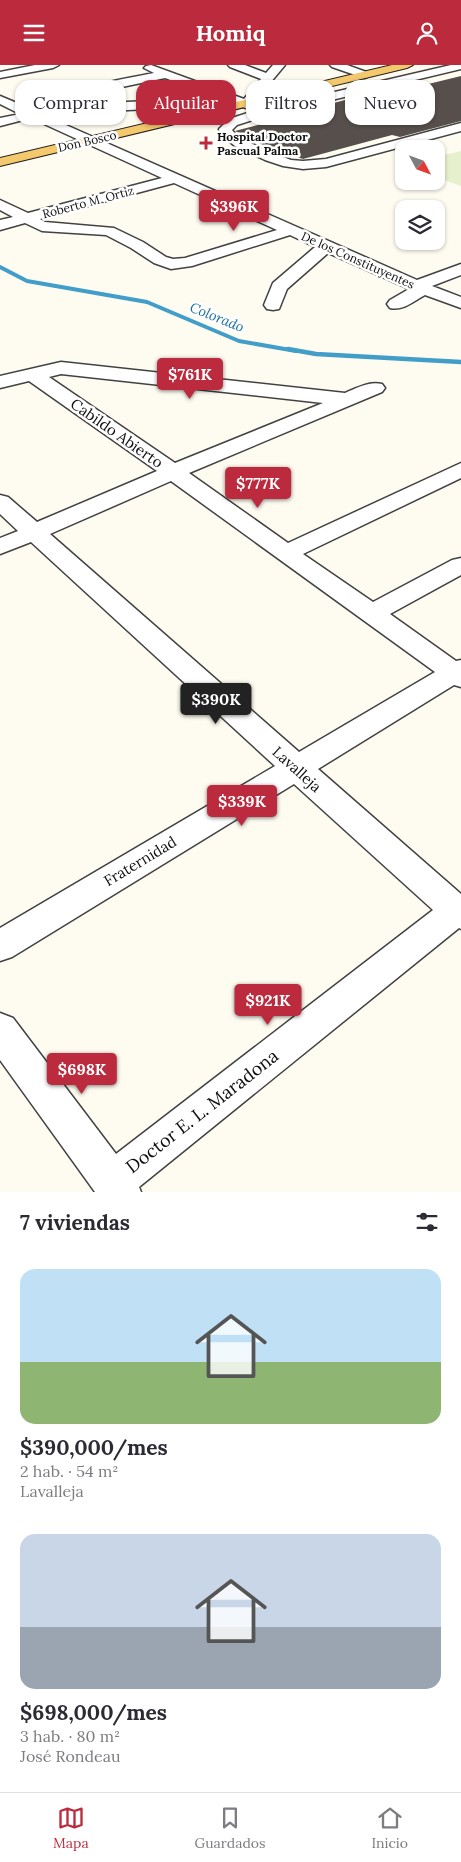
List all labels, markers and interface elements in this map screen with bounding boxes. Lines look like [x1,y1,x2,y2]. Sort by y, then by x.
icon: menu [20,19,48,47]
text: Homiq [196,19,265,47]
icon: person [413,19,441,47]
chip: Comprar [15,80,126,125]
chip: Alquilar [136,80,236,125]
chip: Filtros [246,80,335,125]
chip: Nuevo [345,80,435,125]
street label: Don Bosco [56,127,118,155]
place label: Hospital Doctor Pascual Palma [217,129,308,158]
marker: Hospital Doctor Pascual Palma [199,136,213,150]
north arrow [395,140,445,190]
map controls [395,140,445,250]
street label: Roberto M. Ortiz [41,183,135,221]
pin: $396K [199,189,269,232]
text: $396K [210,196,258,216]
button: layers [395,200,445,250]
street label: De los Constituyentes [299,228,417,292]
water label: Colorado [187,298,247,336]
pin: $761K [155,357,225,400]
text: $761K [168,364,212,384]
street label: Cabildo Abierto [67,394,167,472]
pin: $777K [223,467,293,509]
text: $777K [236,473,280,493]
pin: $390K [181,683,251,725]
text: $390K [191,689,241,709]
street label: Lavalleja [268,742,326,796]
pin: $339K [207,785,277,827]
text: $339K [218,791,266,811]
street label: Fraternidad [100,832,180,890]
pin: $921K [233,983,303,1026]
text: $921K [245,990,291,1010]
street label: Doctor E. L. Maradona [121,1044,283,1178]
pin: $698K [47,1053,117,1095]
text: $698K [58,1059,106,1079]
icon: filters [413,1208,441,1236]
text: 7 viviendas [20,1209,130,1236]
icon: home [186,1301,276,1391]
text: $390,000/mes [20,1434,168,1461]
text: 2 hab. · 54 m² [20,1461,118,1481]
text: Lavalleja [20,1481,84,1501]
icon: home [186,1566,276,1656]
text: $698,000/mes [20,1699,167,1726]
text: 3 hab. · 80 m² [20,1726,120,1746]
text: José Rondeau [20,1746,120,1766]
tab: Mapa [53,1804,89,1852]
tab: Guardados [195,1804,265,1852]
tab: Inicio [371,1804,408,1852]

